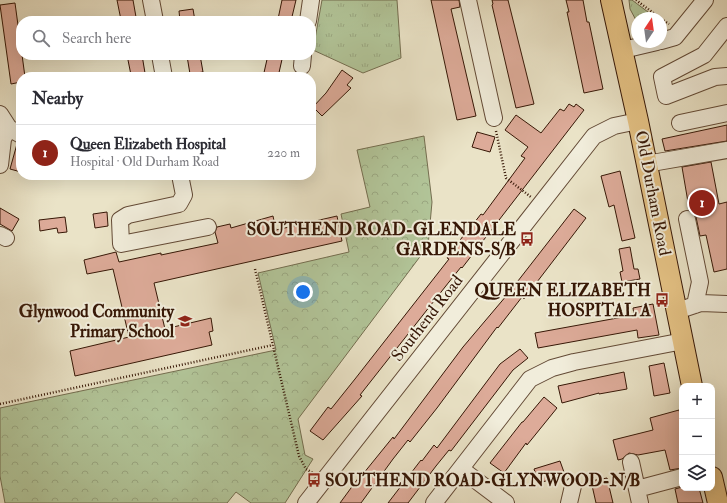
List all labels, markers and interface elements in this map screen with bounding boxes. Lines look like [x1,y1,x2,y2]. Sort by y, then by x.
north arrow [631,12,667,48]
search box [16,16,316,60]
icon: search [30,27,52,49]
text: Search here [62,29,131,48]
text: Nearby [32,88,83,109]
street label: Old Durham Road [631,129,676,258]
text: Queen Elizabeth Hospital [70,135,226,154]
text: 1 [43,145,47,161]
text: 220 m [267,145,300,161]
text: Hospital · Old Durham Road [70,154,219,170]
pin: 1 [689,188,715,218]
place label: SOUTHEND ROAD-GLENDALE GARDENS-S/B [247,219,517,260]
bus stop icon: SOUTHEND ROAD-GLENDALE GARDENS-S/B [519,231,535,247]
street label: Southend Road [387,270,468,365]
place label: QUEEN ELIZABETH HOSPITAL A [474,280,651,321]
your location [293,282,313,302]
bus stop icon: QUEEN ELIZABETH HOSPITAL A [654,292,670,308]
place label: Glynwood Community Primary School [19,301,175,343]
school or university icon: Glynwood Community Primary School [177,313,193,329]
map controls [679,383,715,491]
button: + [679,383,715,419]
button: − [679,419,715,455]
button: layers [679,455,715,491]
place label: SOUTHEND ROAD-GLYNWOOD-N/B [325,470,640,491]
bus stop icon: SOUTHEND ROAD-GLYNWOOD-N/B [306,472,322,488]

